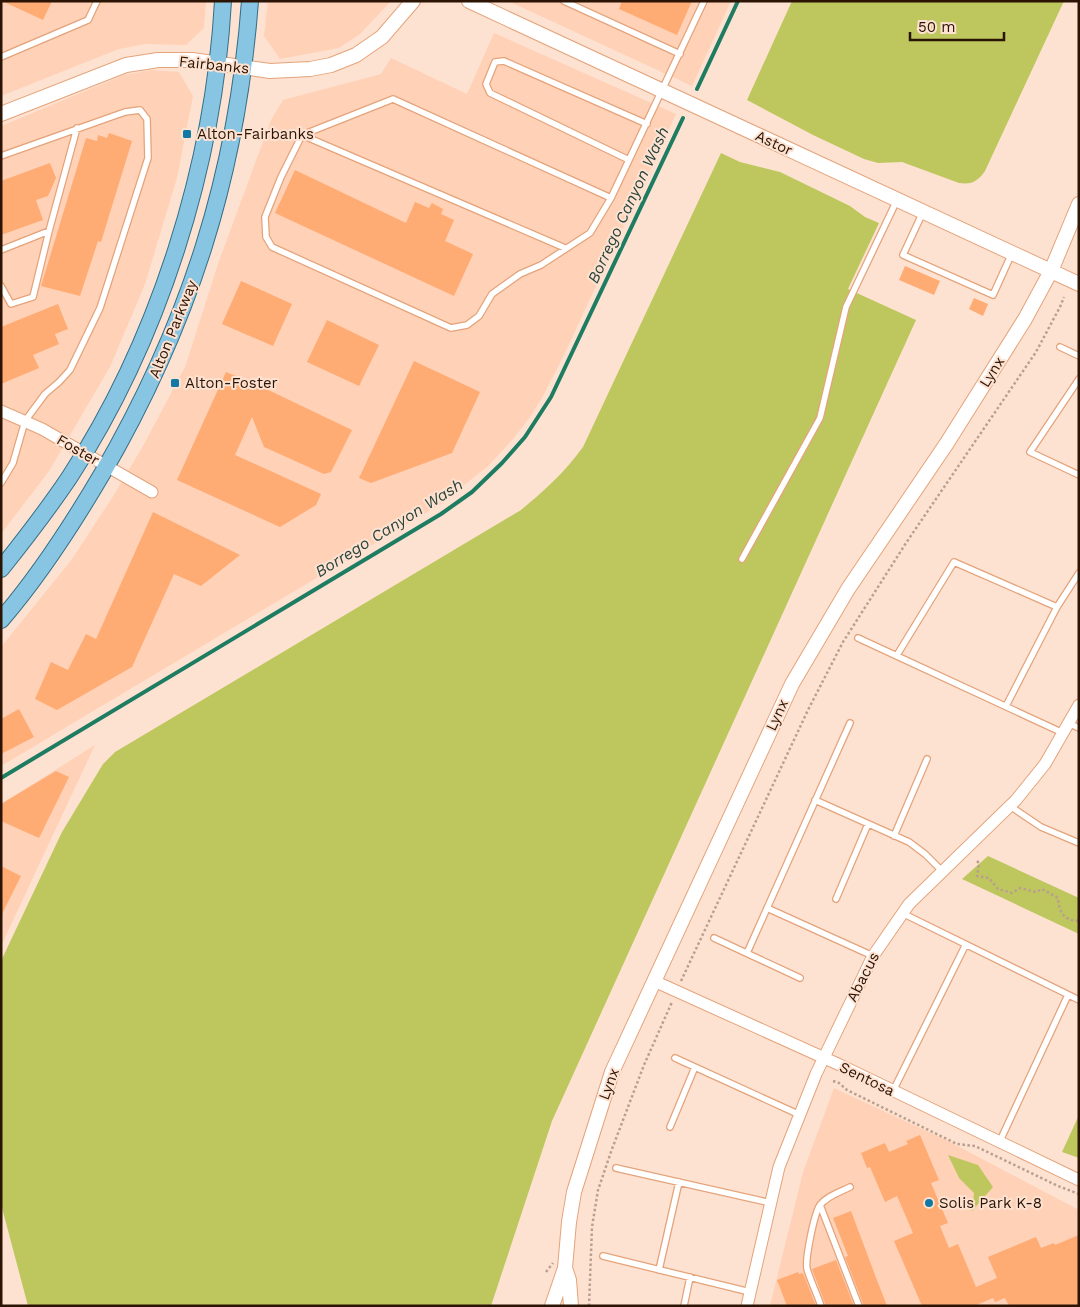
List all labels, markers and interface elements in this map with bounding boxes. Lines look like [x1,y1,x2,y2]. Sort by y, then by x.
scale bar [910,10,1004,42]
text: 50 m [918,18,955,36]
street label: Fairbanks [178,52,250,78]
water label: Borrego Canyon Wash [583,124,673,286]
place label: Alton-Fairbanks [197,125,314,143]
street label: Astor [752,127,796,159]
marker: Alton-Fairbanks [181,128,193,140]
street label: Alton Parkway [145,277,201,381]
street label: Lynx [976,353,1008,391]
place label: Alton-Foster [185,374,278,392]
marker: Alton-Foster [169,377,181,389]
street label: Foster [53,431,103,469]
water label: Borrego Canyon Wash [312,475,466,581]
street label: Lynx [762,696,792,734]
street label: Abacus [843,949,883,1005]
street label: Sentosa [836,1058,898,1100]
street label: Lynx [595,1066,623,1102]
place label: Solis Park K-8 [939,1194,1042,1212]
marker: Solis Park K-8 [923,1197,935,1209]

